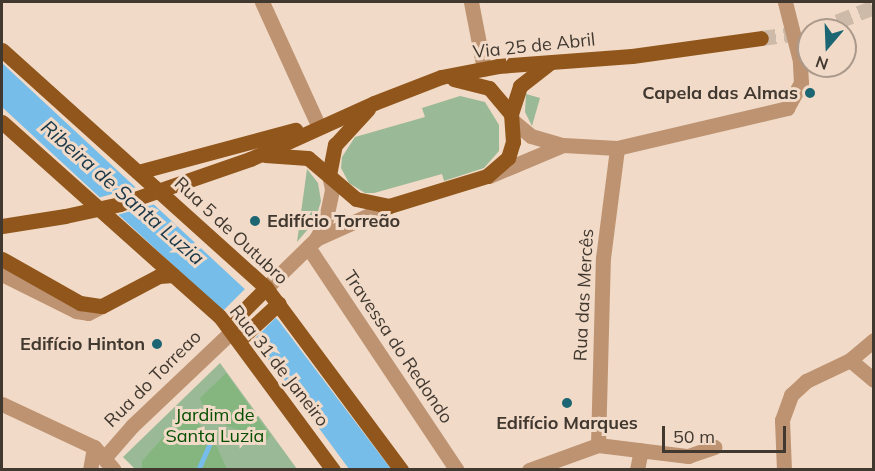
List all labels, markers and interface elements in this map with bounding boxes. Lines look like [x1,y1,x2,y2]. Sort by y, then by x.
north arrow [797,18,857,78]
street label: Via 25 de Abril [472,29,596,63]
text: N [813,52,831,75]
place label: Capela das Almas [642,82,798,104]
marker: Capela das Almas [803,86,817,100]
water label: Ribeira de Santa Luzia [36,115,210,269]
street label: Rua 5 de Outubro [170,173,292,289]
place label: Edifício Torreão [267,210,400,232]
marker: Edifício Torreão [248,214,262,228]
street label: Rua das Mercês [570,228,598,362]
street label: Travessa do Redondo [339,266,457,428]
street label: Rua 31 de Janeiro [225,301,333,431]
street label: Rua do Torreao [100,326,206,432]
place label: Edifício Hinton [20,333,145,355]
marker: Edifício Hinton [150,337,164,351]
marker: Edifício Marques [560,396,574,410]
park label: Jardim de Santa Luzia [166,405,264,448]
place label: Edifício Marques [496,412,638,434]
scale bar [665,414,790,452]
text: 50 m [673,425,715,448]

